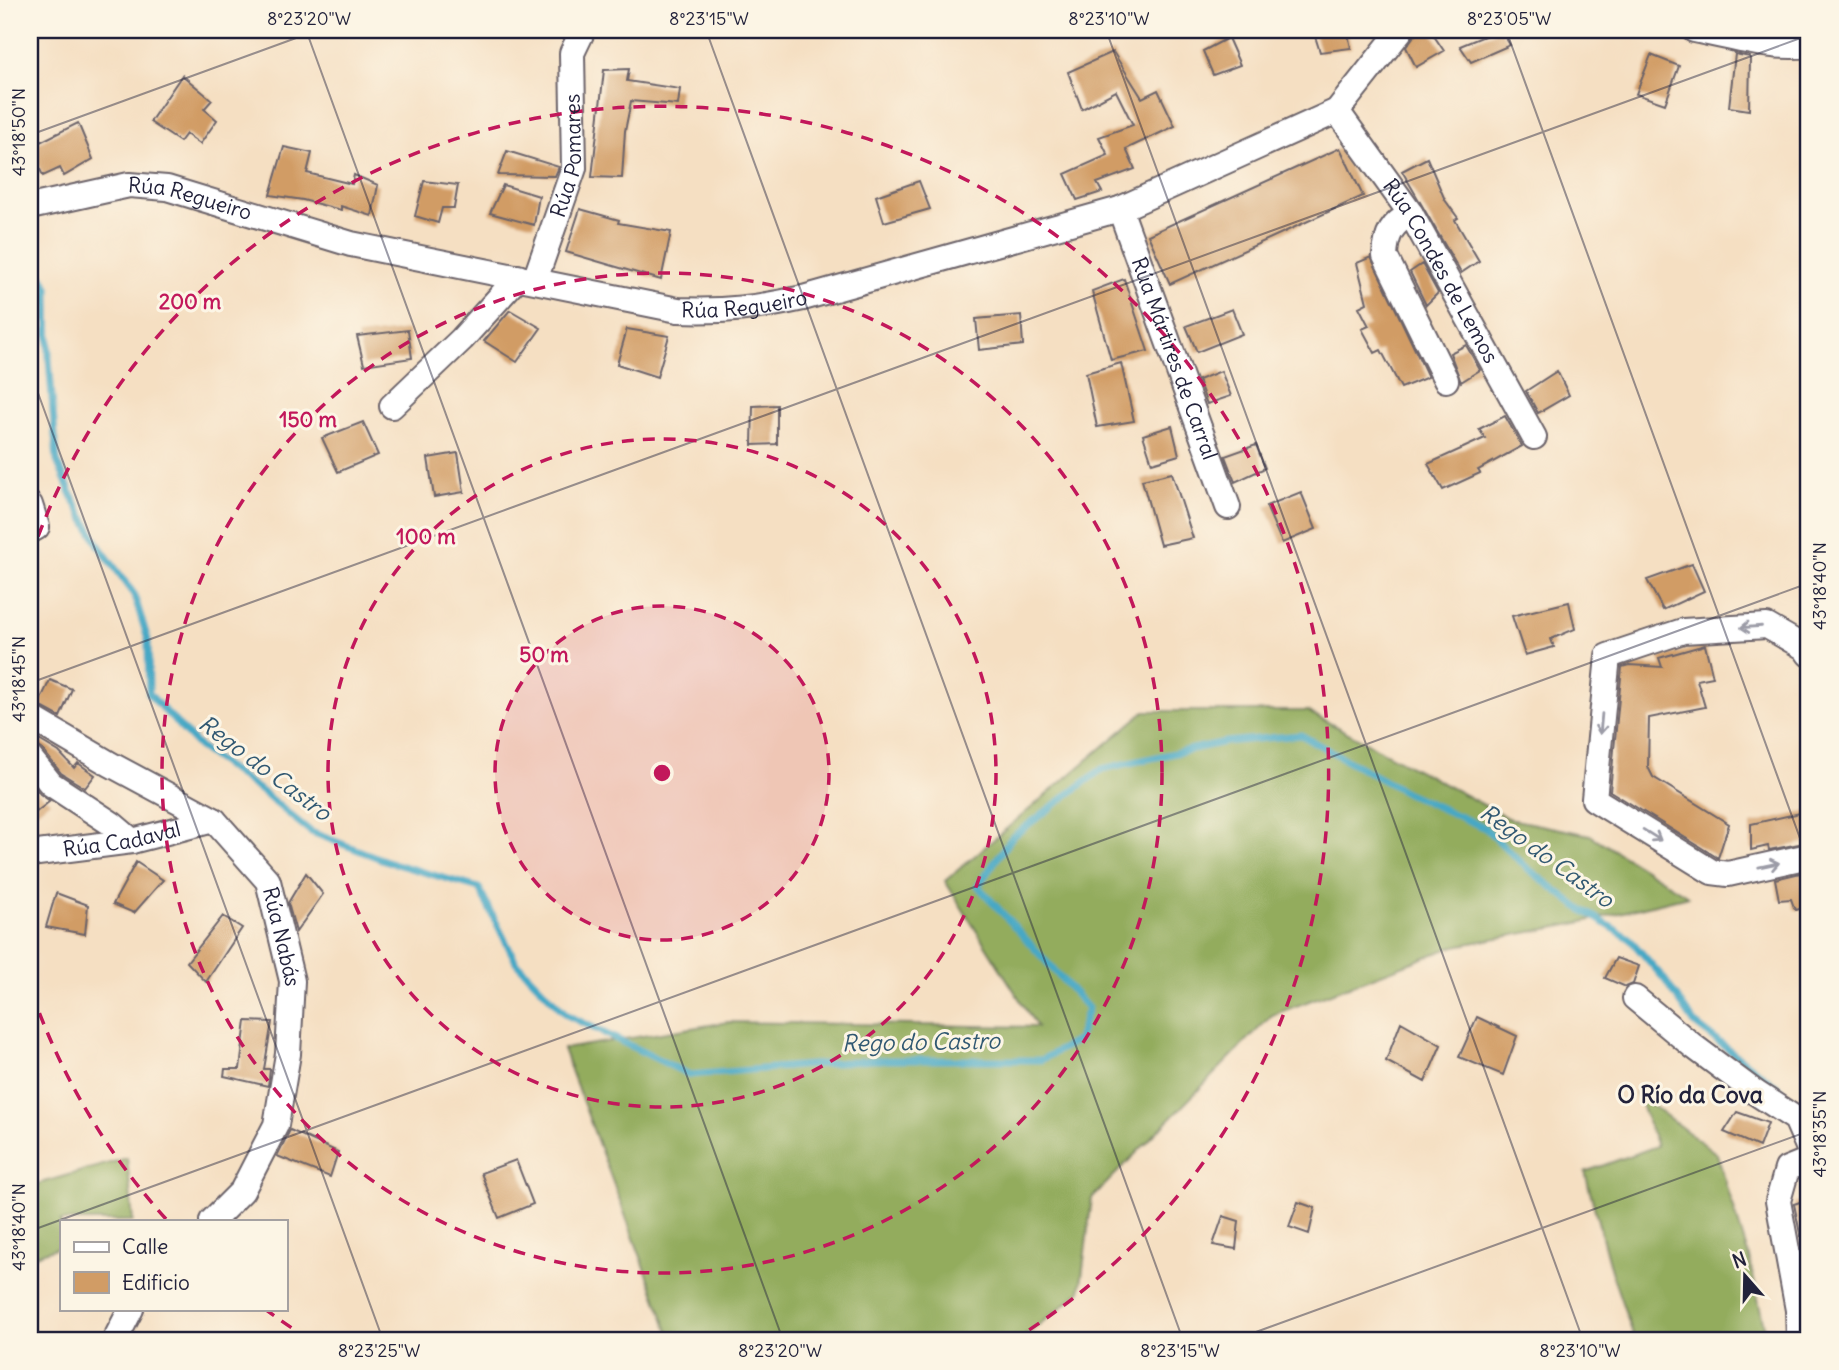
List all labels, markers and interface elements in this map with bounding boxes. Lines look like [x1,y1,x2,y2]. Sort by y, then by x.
text: 8°23'20"W [267,7,351,30]
text: 8°23'15"W [669,7,749,30]
text: 8°23'10"W [1068,7,1150,30]
text: 8°23'05"W [1467,7,1551,30]
text: 43°18'50"N [7,88,30,176]
street label: Rúa Pomares [544,94,587,221]
street label: Rúa Regueiro [127,171,255,226]
street label: Rúa Condes de Lemos [1377,173,1505,368]
street label: Rúa Mártires de Carral [1126,253,1224,463]
street label: Rúa Regueiro [681,283,810,324]
text: 200 m [159,288,222,315]
text: 150 m [279,406,337,433]
text: 100 m [396,523,456,550]
text: 43°18'40"N [1808,542,1831,630]
one-way arrow [1740,621,1762,634]
text: 43°18'45"N [7,636,30,722]
text: 50 m [519,641,569,668]
water label: Rego do Castro [193,708,338,827]
one-way arrow [1595,712,1608,735]
centre of rings [650,761,674,785]
water label: Rego do Castro [1475,797,1621,914]
street label: Rúa Cadaval [61,815,183,863]
one-way arrow [1642,829,1662,843]
one-way arrow [1757,858,1780,871]
street label: Rúa Nabás [257,884,306,988]
water label: Rego do Castro [842,1026,1001,1057]
district label: O Río da Cova [1617,1080,1763,1109]
text: 43°18'35"N [1808,1091,1831,1177]
text: 43°18'40"N [7,1183,30,1271]
legend [60,1220,287,1310]
text: Calle [122,1233,168,1260]
north arrow [1710,1240,1780,1310]
text: N [1729,1247,1749,1274]
text: Edificio [122,1269,190,1296]
text: 8°23'25"W [338,1339,420,1362]
text: 8°23'20"W [738,1339,822,1362]
text: 8°23'15"W [1140,1339,1220,1362]
text: 8°23'10"W [1539,1339,1621,1362]

